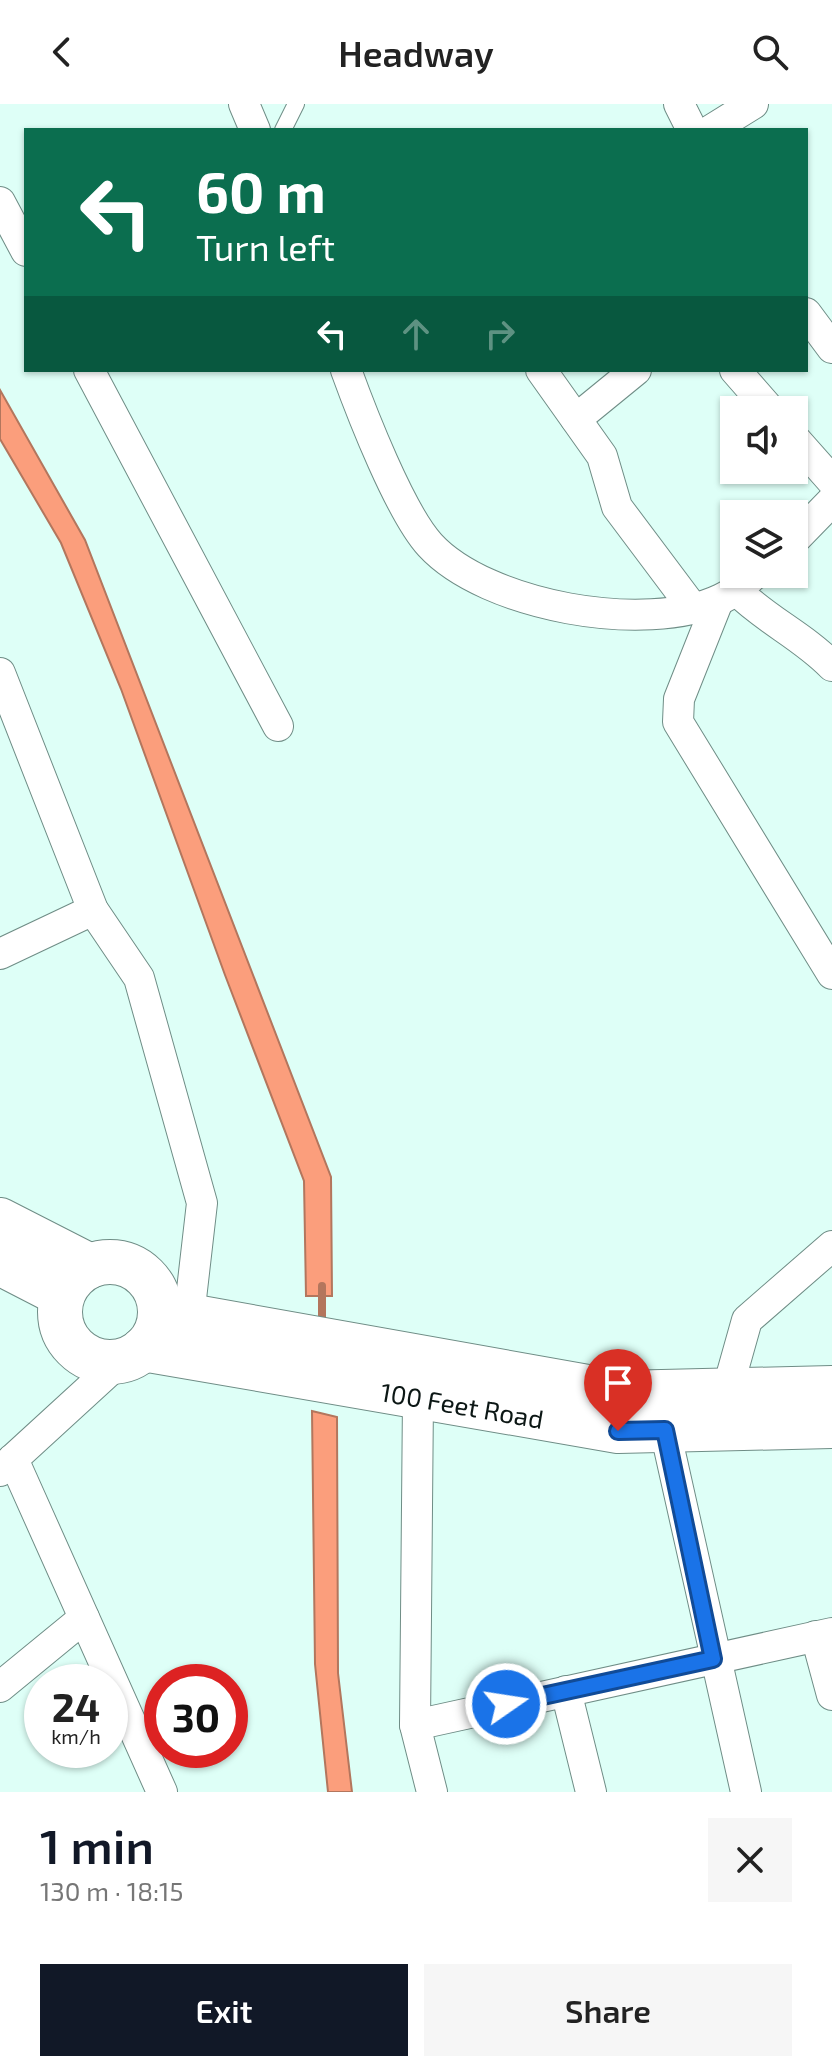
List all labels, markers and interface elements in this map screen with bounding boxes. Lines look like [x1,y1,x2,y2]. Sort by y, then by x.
icon: back [40,30,84,74]
icon: search [748,30,792,74]
text: Headway [338,31,494,74]
text: 60 m [196,157,326,224]
icon: left [64,160,168,264]
text: Turn left [196,225,335,268]
icon: left [310,312,354,356]
icon: ahead [394,312,438,356]
icon: right [478,312,522,356]
map controls [720,396,808,588]
button: sound [720,396,808,484]
button: layers [720,500,808,588]
pin [584,1349,652,1431]
icon: arrive [596,1361,640,1405]
street label: 100 Feet Road [378,1375,546,1433]
position arrow [464,1662,548,1746]
speed limit sign: 30 [144,1664,248,1768]
text: 24 [52,1682,100,1730]
text: km/h [51,1724,101,1748]
text: 1 min [40,1816,154,1874]
button: close [708,1818,792,1902]
text: 130 m · 18:15 [40,1875,183,1906]
button: Exit [40,1964,408,2056]
button: Share [424,1964,792,2056]

